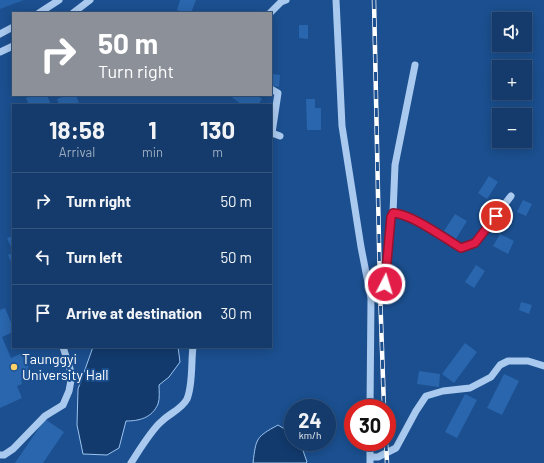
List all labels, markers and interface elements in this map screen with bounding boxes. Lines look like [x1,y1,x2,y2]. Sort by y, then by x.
map controls [492,12,532,148]
button: sound [492,12,532,52]
text: 50 m [98,26,158,60]
icon: right [32,28,84,80]
text: Turn right [98,60,174,82]
button: + [492,60,532,100]
button: − [492,108,532,148]
text: 18:58 [49,115,105,144]
text: 1 [148,115,157,144]
text: 130 [200,115,235,144]
text: Arrival [59,144,95,160]
text: min [142,144,163,160]
text: m [212,144,223,160]
icon: right [32,190,54,212]
text: Turn right [66,192,131,210]
text: 50 m [220,192,252,210]
pin [479,199,513,233]
icon: arrive [485,205,507,227]
icon: left [32,246,54,268]
text: Turn left [66,248,122,266]
text: 50 m [220,248,252,266]
position arrow [364,263,406,305]
icon: arrive [32,302,54,324]
text: Arrive at destination [66,304,202,322]
text: 30 m [220,304,252,322]
place label: Taunggyi University Hall [22,350,109,383]
marker: Taunggyi University Hall [9,362,19,372]
speed limit sign: 30 [344,399,396,451]
text: 24 [298,408,322,432]
text: km/h [299,429,321,441]

